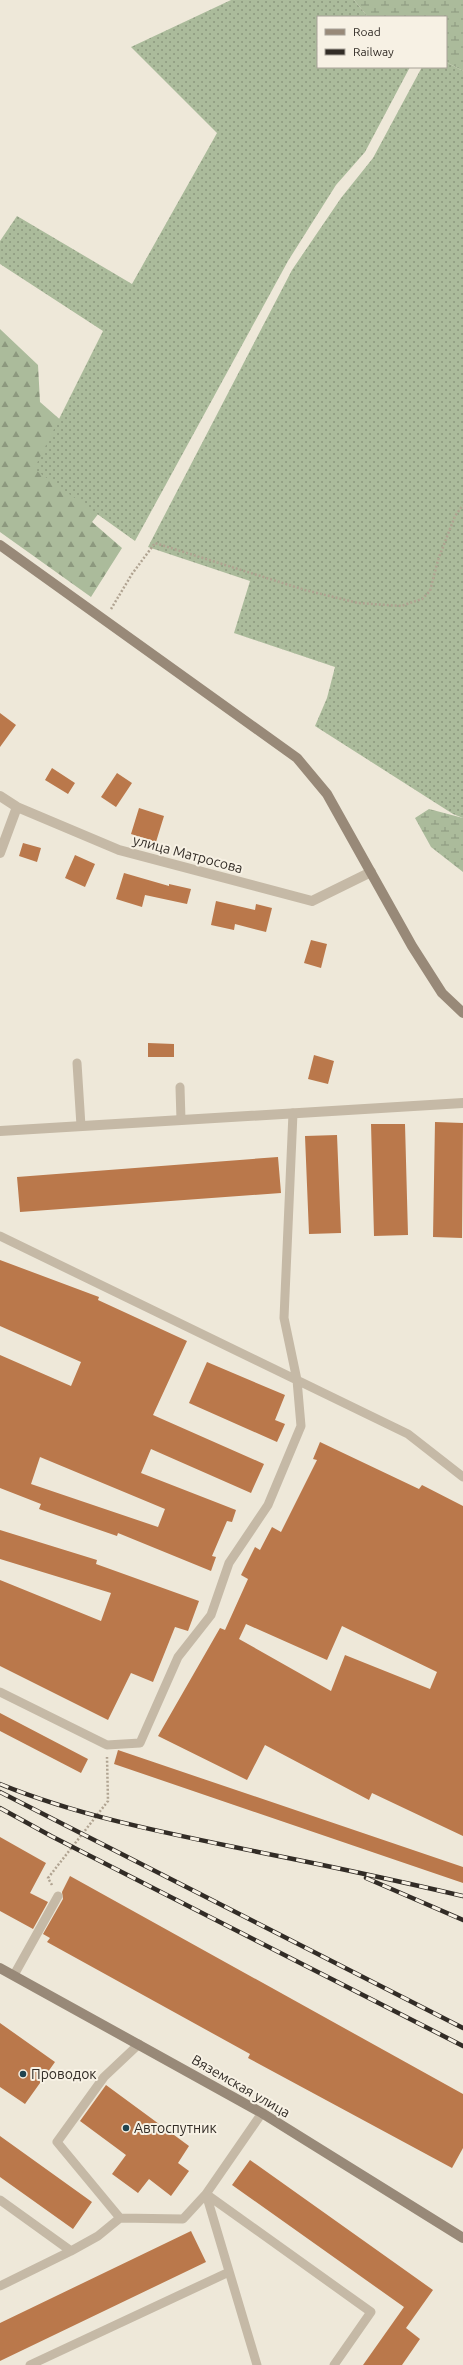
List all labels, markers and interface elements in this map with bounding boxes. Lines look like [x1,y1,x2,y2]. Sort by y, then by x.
legend [317,16,447,68]
text: Road [353,25,381,38]
text: Railway [353,45,394,58]
street label: улица Матросова [131,832,245,876]
street label: Вяземская улица [189,2051,293,2121]
place label: Проводок [31,2066,97,2082]
marker: Проводок [18,2069,28,2079]
place label: Автоспутник [134,2120,217,2136]
marker: Автоспутник [121,2123,131,2133]

